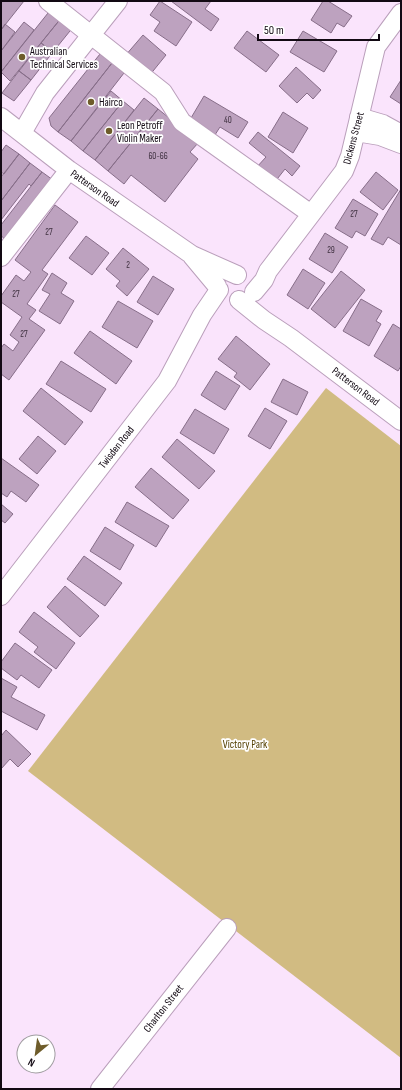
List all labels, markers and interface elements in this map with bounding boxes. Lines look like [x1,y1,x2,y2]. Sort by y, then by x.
scale bar [258,16,379,42]
text: 50 m [264,23,284,38]
place label: Australian Technical Services [29,45,98,71]
marker: Australian Technical Services [17,52,27,62]
place label: Hairco [99,96,123,109]
marker: Hairco [86,97,96,107]
street label: Dickens Street [340,110,367,166]
house number: 40 [224,115,232,126]
place label: Leon Petroff Violin Maker [117,119,163,145]
marker: Leon Petroff Violin Maker [104,126,114,136]
house number: 60-66 [148,151,168,162]
street label: Patterson Road [68,167,122,210]
house number: 27 [350,209,358,220]
house number: 27 [45,227,53,238]
house number: 29 [327,245,335,256]
house number: 2 [126,260,130,271]
house number: 27 [12,289,20,300]
house number: 27 [20,329,28,340]
street label: Patterson Road [329,364,382,409]
street label: Twisden Road [96,423,137,471]
park label: Victory Park [223,738,268,751]
street label: Charlton Street [141,981,186,1035]
north arrow [16,1034,56,1074]
text: N [26,1055,37,1069]

